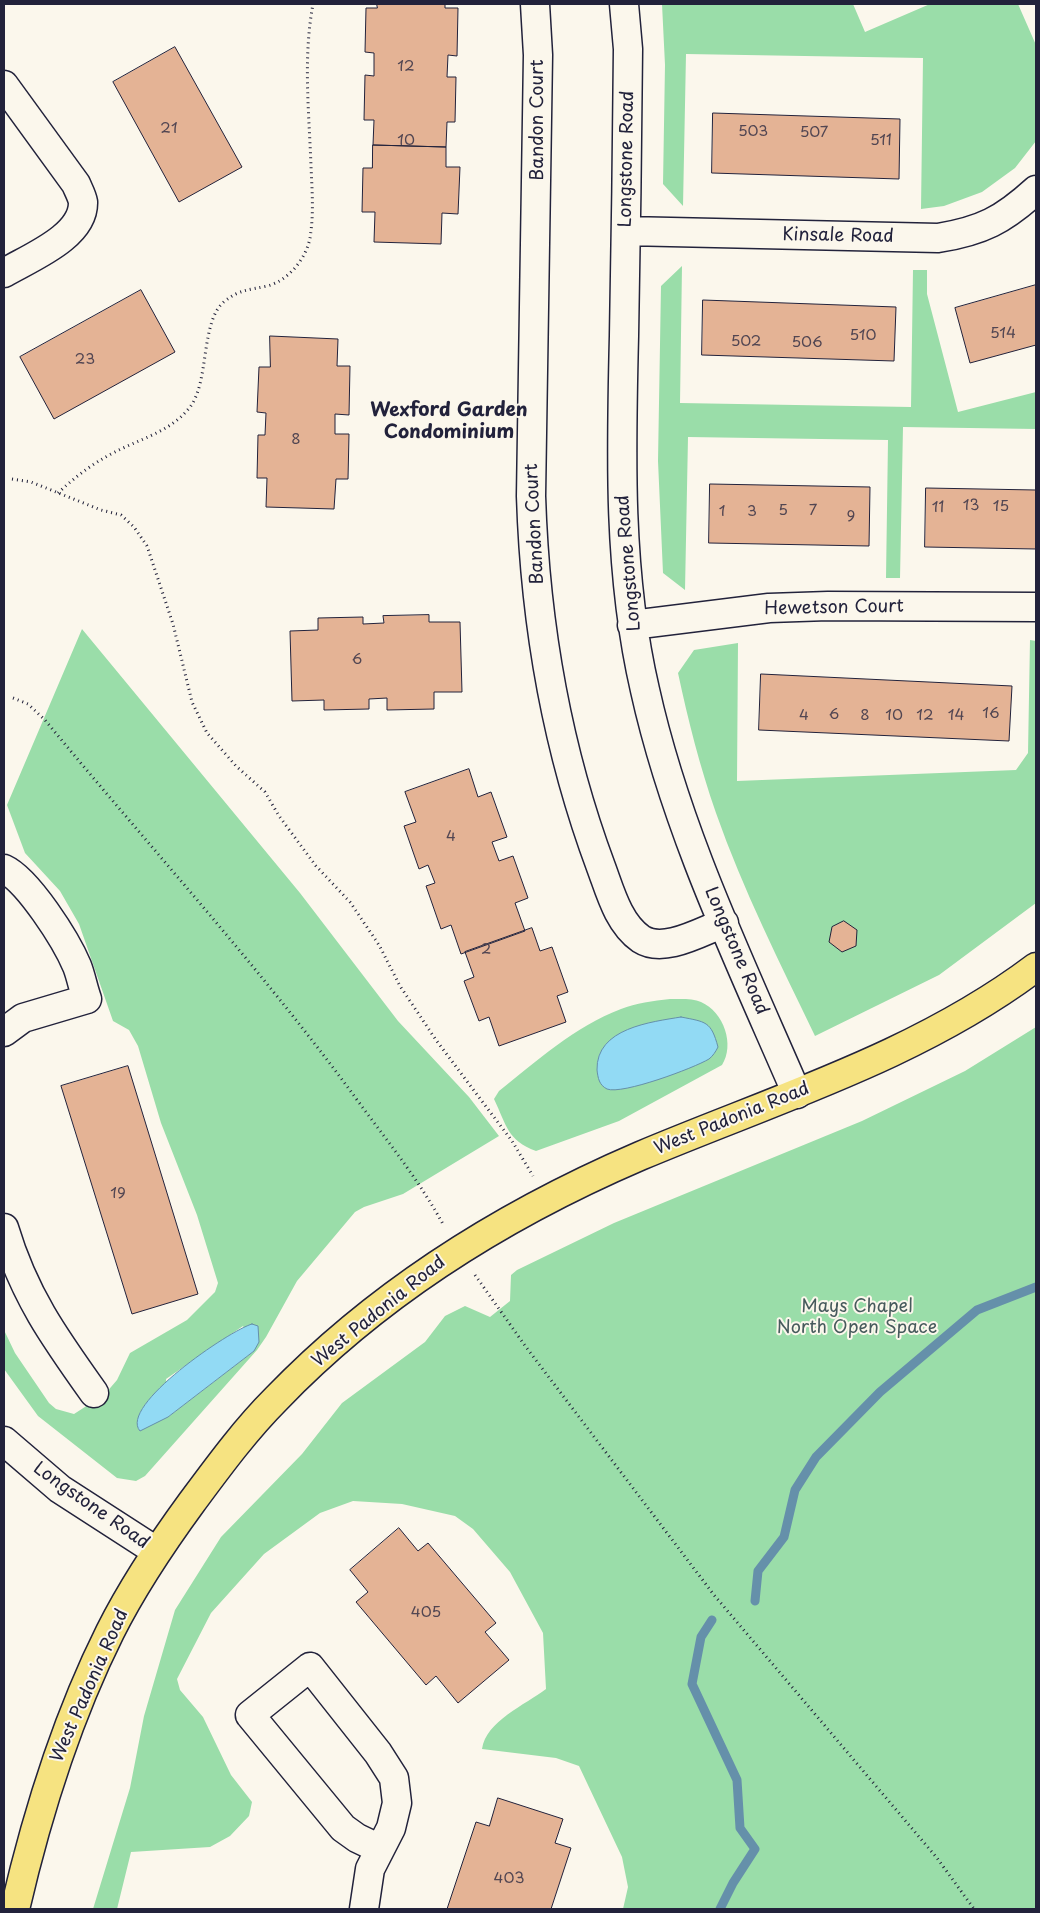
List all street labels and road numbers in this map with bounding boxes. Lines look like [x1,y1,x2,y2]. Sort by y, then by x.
street label: Bandon Court [527,59,549,181]
street label: Longstone Road [615,91,639,227]
street label: Kinsale Road [782,224,894,248]
street label: Bandon Court [521,463,549,585]
street label: Longstone Road [612,494,646,632]
street label: Hewetson Court [764,596,904,620]
street label: Longstone Road [699,884,773,1018]
street label: West Padonia Road [651,1078,813,1160]
street label: West Padonia Road [308,1252,450,1372]
street label: Longstone Road [29,1458,153,1554]
street label: West Padonia Road [47,1606,133,1766]

